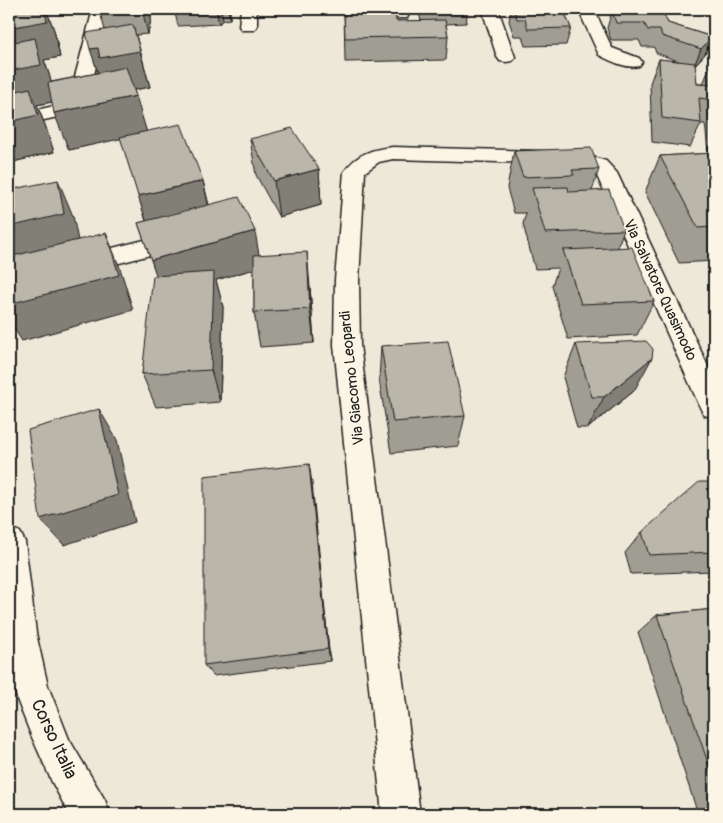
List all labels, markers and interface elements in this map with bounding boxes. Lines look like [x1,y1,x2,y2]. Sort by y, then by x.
street label: Via Salvatore Quasimodo [619,216,701,364]
street label: Via Giacomo Leopardi [335,310,368,446]
street label: Corso Italia [26,695,82,783]

